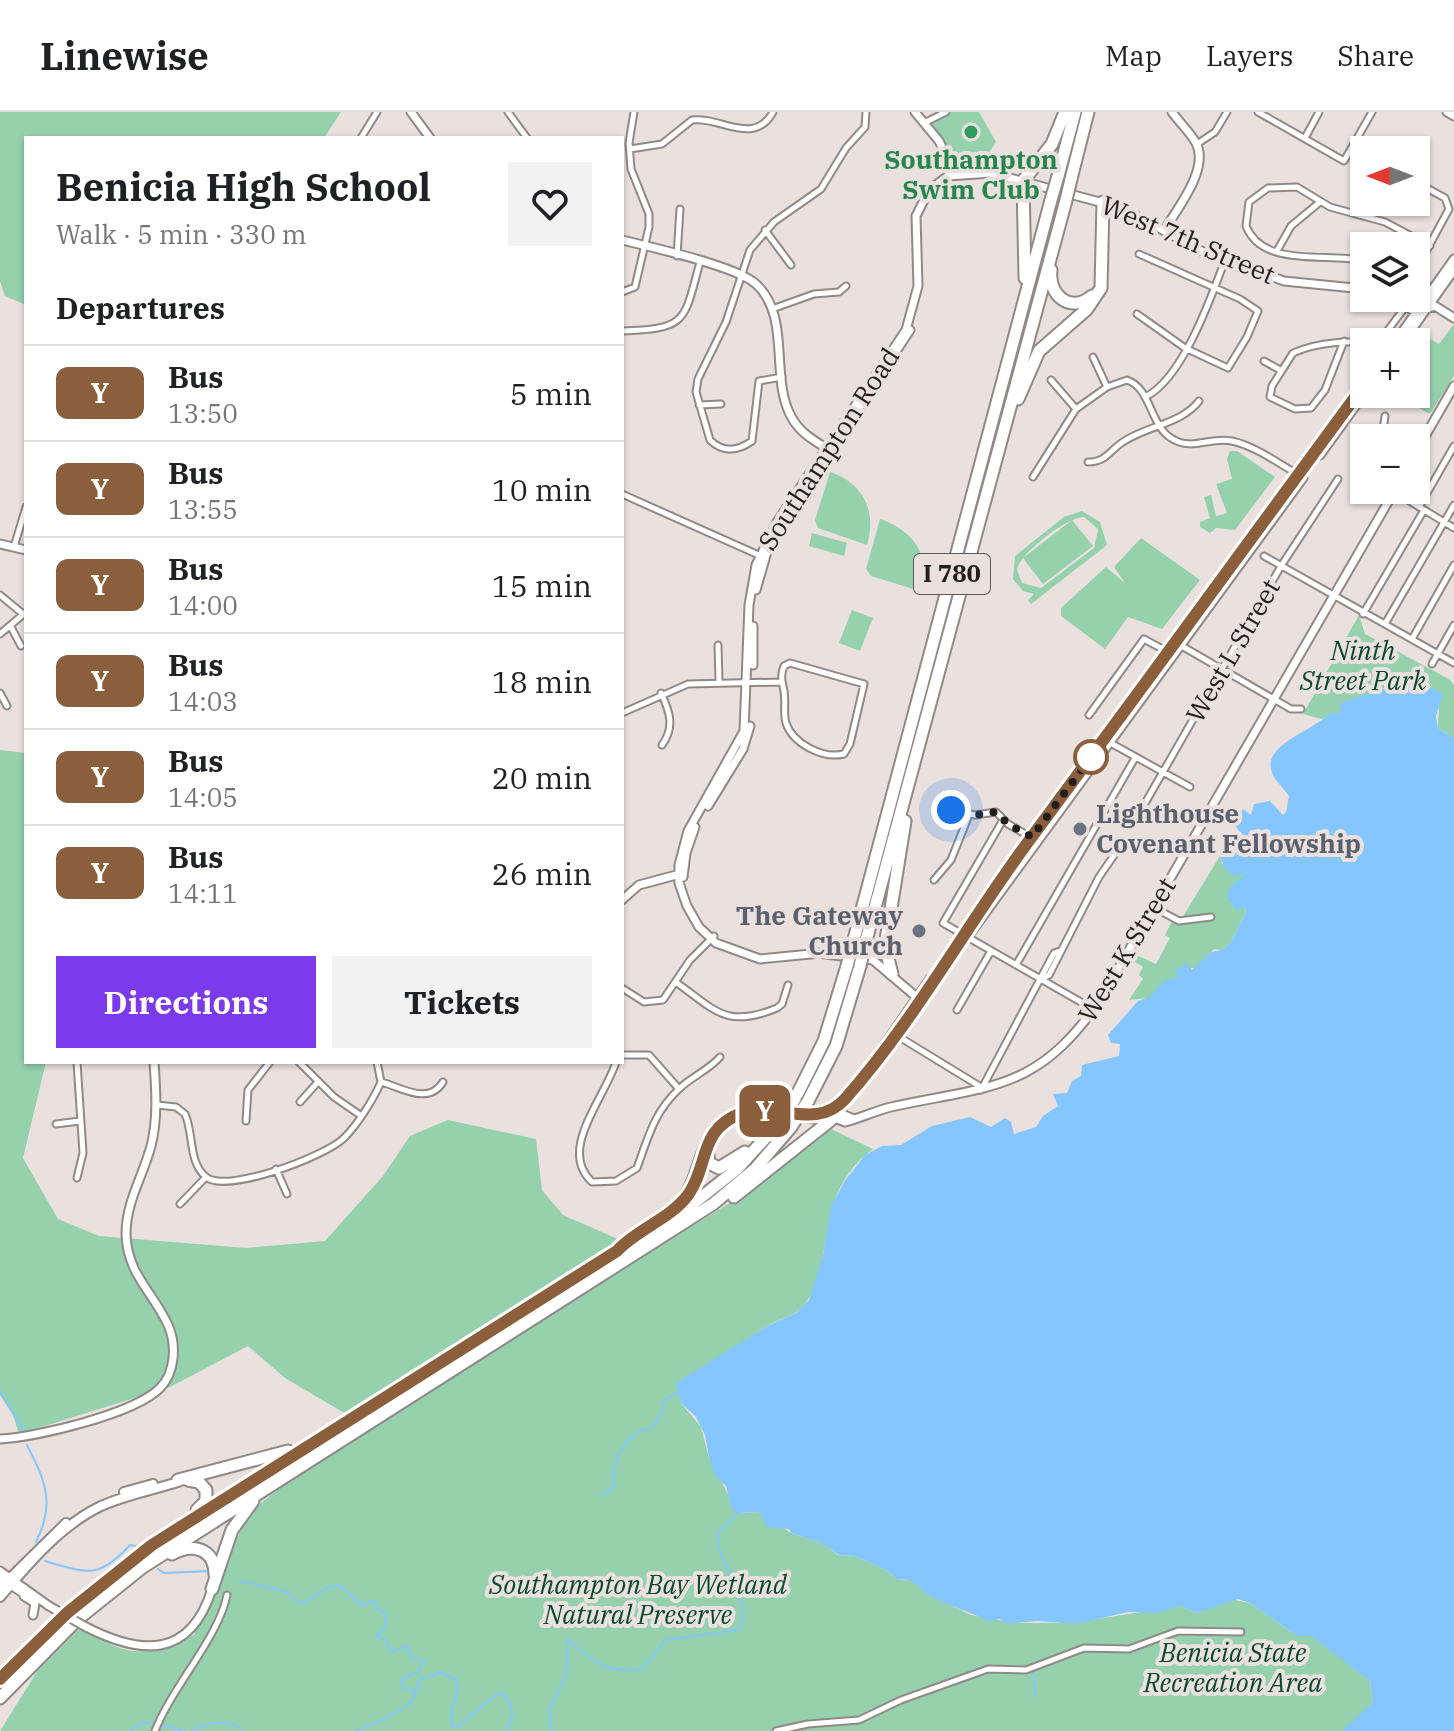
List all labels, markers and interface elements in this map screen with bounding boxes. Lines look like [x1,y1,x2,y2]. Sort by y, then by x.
text: Linewise [40,31,209,80]
text: Map [1105,37,1162,74]
text: Layers [1206,37,1293,74]
text: Share [1337,37,1414,74]
marker: Southampton Swim Club [962,123,980,141]
north arrow [1350,136,1430,216]
map controls [1350,136,1430,504]
place label: Southampton Swim Club [884,142,1058,206]
text: Benicia High School [56,162,431,211]
button: heart [508,162,592,246]
street label: West 7th Street [1096,187,1281,291]
text: Walk · 5 min · 330 m [56,217,307,251]
button: layers [1350,232,1430,312]
text: Departures [56,288,225,327]
button: + [1350,328,1430,408]
street label: Southampton Road [750,341,906,556]
text: Bus [168,357,223,396]
text: Y [90,374,110,411]
text: 5 min [510,374,592,413]
text: 13:50 [168,396,238,430]
button: − [1350,424,1430,504]
text: Bus [168,453,223,492]
text: Y [90,470,110,507]
text: 10 min [492,470,592,509]
text: 13:55 [168,492,238,526]
text: Bus [168,549,223,588]
road number: I 780 [914,554,990,594]
text: Y [90,566,110,603]
text: 15 min [492,566,592,605]
street label: West L Street [1177,573,1287,728]
text: 14:00 [168,588,238,622]
park label: Ninth Street Park [1299,633,1427,697]
text: Bus [168,645,223,684]
text: Y [90,662,110,699]
text: 18 min [492,662,592,701]
text: 14:03 [168,684,238,718]
unlabelled marker [1074,740,1108,774]
text: Bus [168,741,223,780]
text: Y [90,758,110,795]
text: 20 min [492,758,592,797]
text: 14:05 [168,780,238,814]
your location [931,790,971,830]
place label: Lighthouse Covenant Fellowship [1096,796,1361,860]
marker: Lighthouse Covenant Fellowship [1071,820,1089,838]
text: Bus [168,837,223,876]
text: Y [90,854,110,891]
text: 26 min [492,854,592,893]
street label: West K Street [1070,871,1183,1028]
text: 14:11 [168,876,238,910]
place label: The Gateway Church [736,898,903,962]
marker: The Gateway Church [910,922,928,940]
button: Directions [56,956,316,1048]
button: Tickets [332,956,592,1048]
line badge: Y [739,1085,791,1137]
text: Y [755,1092,775,1129]
park label: Southampton Bay Wetland Natural Preserve [488,1567,788,1631]
park label: Benicia State Recreation Area [1143,1635,1322,1699]

